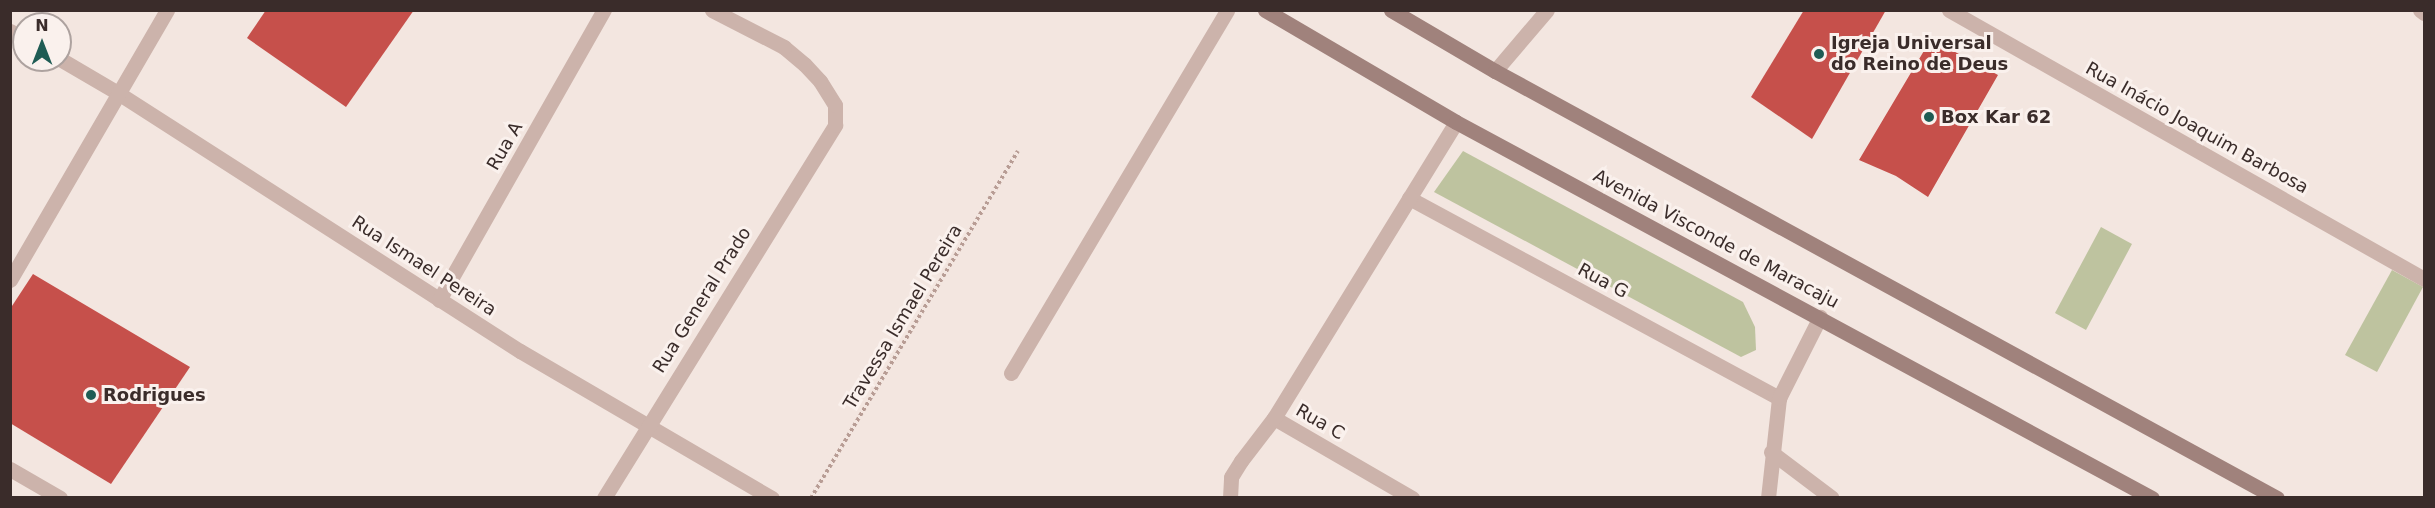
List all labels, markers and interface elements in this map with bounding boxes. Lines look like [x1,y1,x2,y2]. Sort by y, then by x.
north arrow [12,12,72,72]
text: N [35,16,49,35]
place label: Igreja Universal do Reino de Deus [1831,33,2008,76]
marker: Igreja Universal do Reino de Deus [1812,47,1826,61]
street label: Rua Inácio Joaquim Barbosa [2082,58,2312,198]
place label: Box Kar 62 [1941,106,2051,128]
marker: Box Kar 62 [1922,110,1936,124]
street label: Rua A [483,118,527,174]
street label: Avenida Visconde de Maracaju [1590,165,1842,313]
street label: Rua Ismael Pereira [348,211,500,321]
street label: Travessa Ismael Pereira [839,221,967,413]
street label: Rua General Prado [648,223,756,377]
street label: Rua G [1574,259,1632,303]
place label: Rodrigues [103,384,206,406]
marker: Rodrigues [84,388,98,402]
street label: Rua C [1292,400,1348,444]

